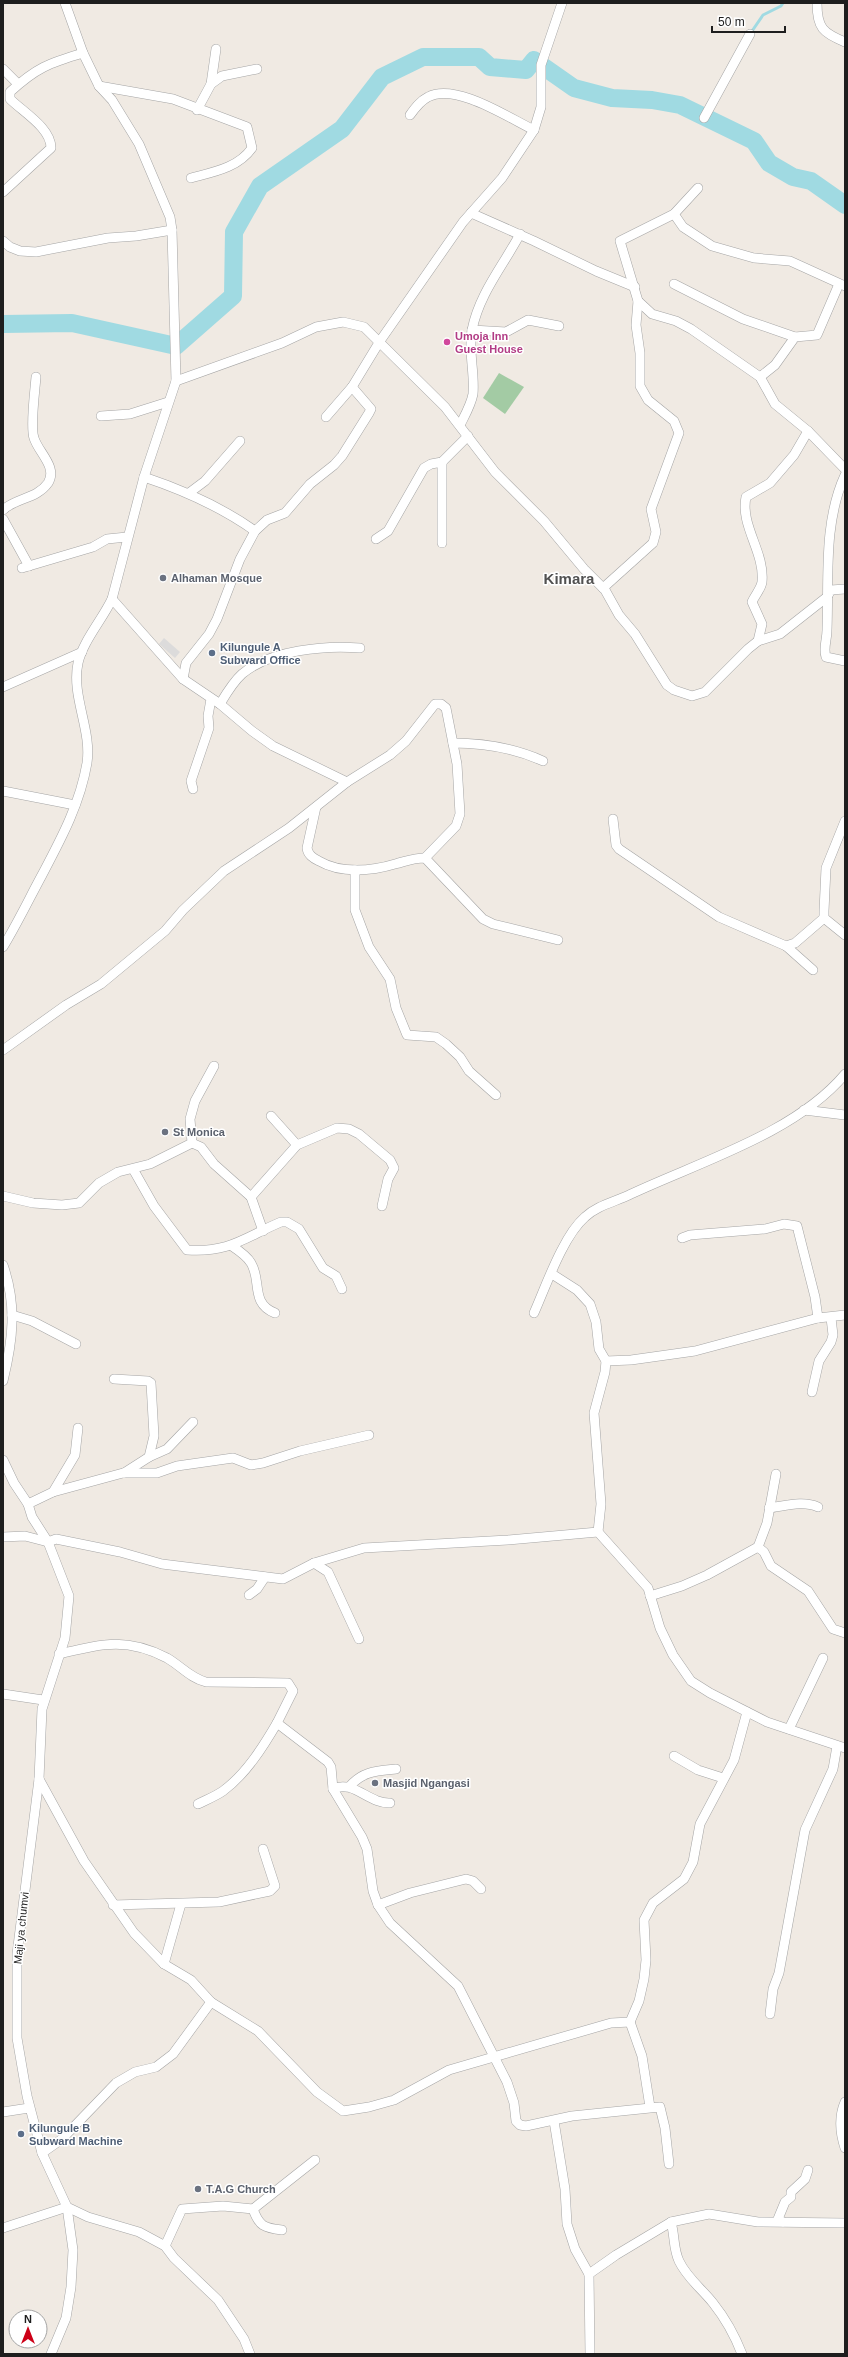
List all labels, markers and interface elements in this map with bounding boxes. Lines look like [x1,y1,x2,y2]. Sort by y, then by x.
scale bar [712,8,785,34]
text: 50 m [718,15,745,29]
place label: Umoja Inn Guest House [455,330,523,355]
marker: Umoja Inn Guest House [442,337,452,347]
district label: Kimara [544,570,595,587]
place label: Alhaman Mosque [171,572,262,584]
marker: Alhaman Mosque [158,573,168,583]
place label: Kilungule A Subward Office [220,641,301,666]
marker: Kilungule A Subward Office [207,648,217,658]
place label: St Monica [173,1126,226,1138]
marker: St Monica [160,1127,170,1137]
place label: Masjid Ngangasi [383,1777,470,1789]
marker: Masjid Ngangasi [370,1778,380,1788]
street label: Maji ya chumvi [11,1891,31,1965]
place label: Kilungule B Subward Machine [29,2122,123,2147]
marker: Kilungule B Subward Machine [16,2129,26,2139]
place label: T.A.G Church [206,2183,276,2195]
marker: T.A.G Church [193,2184,203,2194]
north arrow [8,2309,48,2349]
text: N [24,2313,32,2325]

